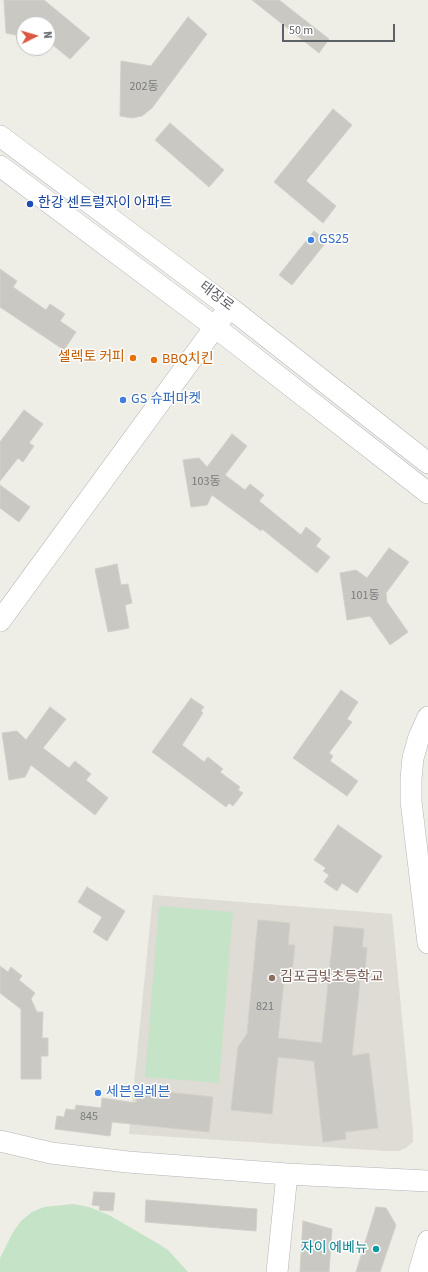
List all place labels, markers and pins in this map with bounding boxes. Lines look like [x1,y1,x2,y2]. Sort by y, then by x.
place label: 한강 센트럴자이 아파트 [38,196,172,212]
marker: 한강 센트럴자이 아파트 [25,199,35,209]
place label: GS25 [319,232,349,248]
marker: GS25 [306,235,316,245]
place label: 셀렉토 커피 [58,350,125,366]
place label: BBQ치킨 [162,352,214,368]
marker: 셀렉토 커피 [128,353,138,363]
marker: BBQ치킨 [149,355,159,365]
place label: GS 슈퍼마켓 [131,392,201,408]
marker: GS 슈퍼마켓 [118,395,128,405]
place label: 김포금빛초등학교 [280,970,383,986]
marker: 김포금빛초등학교 [267,973,277,983]
place label: 세븐일레븐 [106,1085,170,1101]
marker: 세븐일레븐 [93,1088,103,1098]
place label: 자이 에베뉴 [301,1241,368,1257]
marker: 자이 에베뉴 [371,1244,381,1254]

